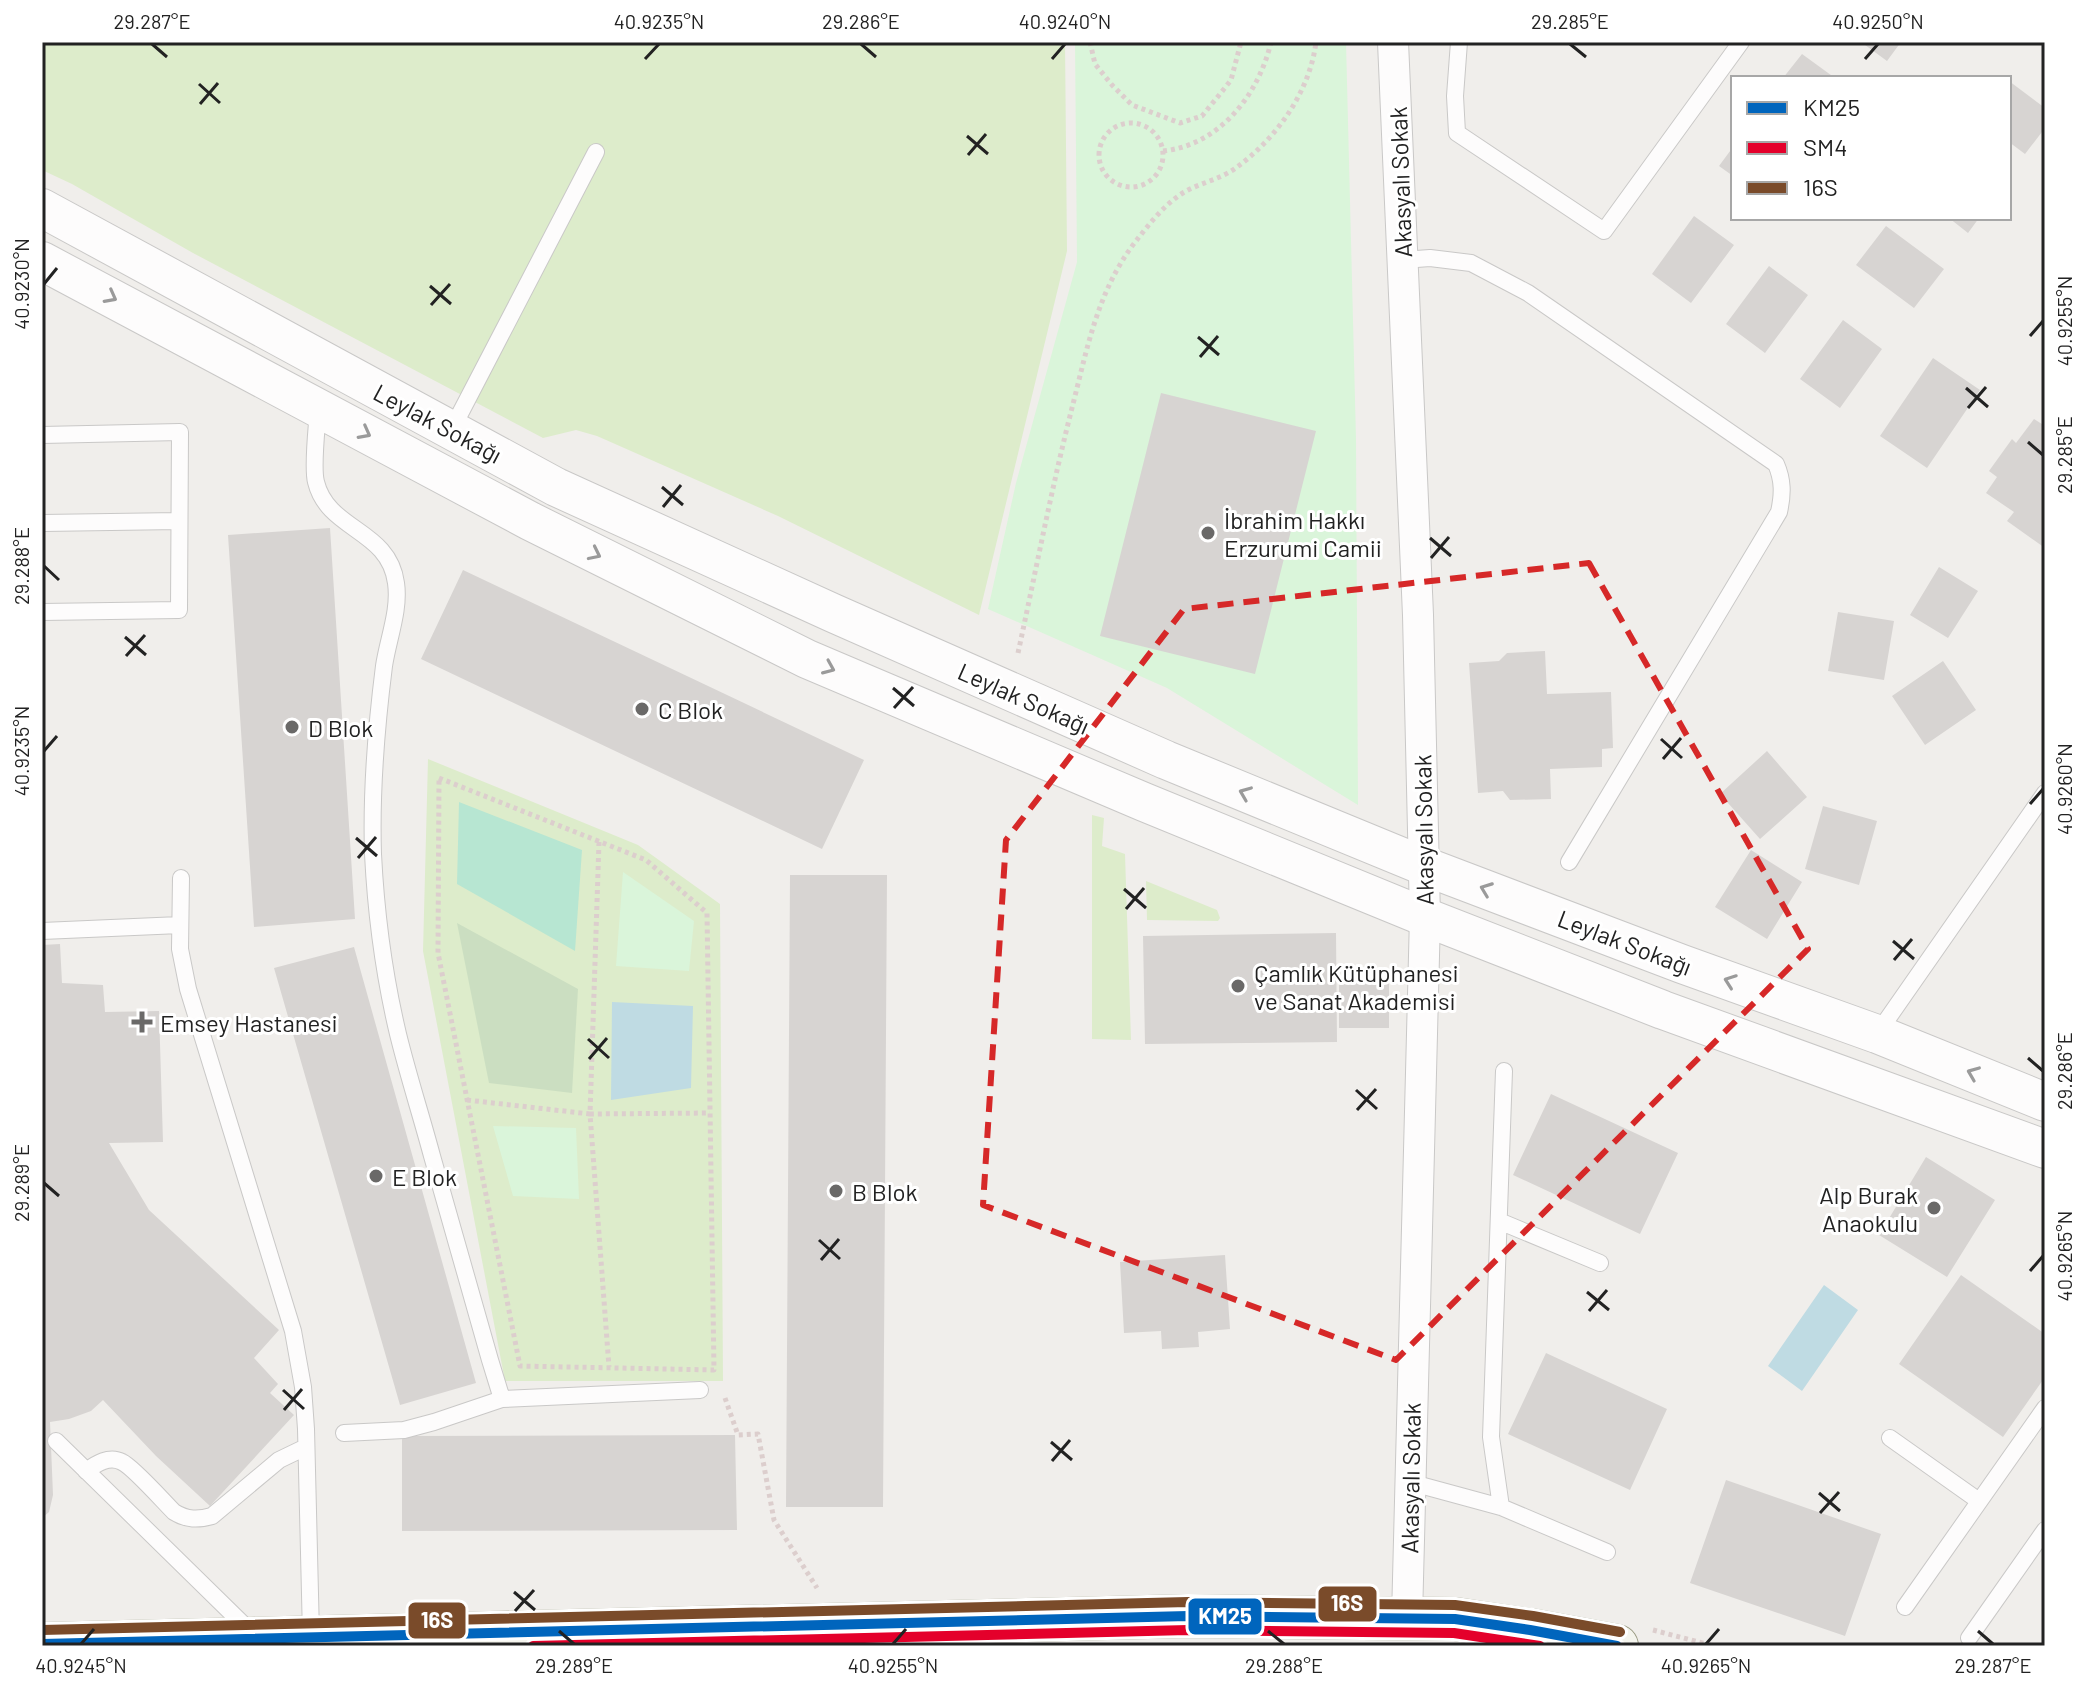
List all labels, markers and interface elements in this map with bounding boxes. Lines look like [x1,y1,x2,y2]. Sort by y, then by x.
text: 29.287°E [113,9,191,33]
text: 40.9235°N [614,9,704,33]
text: 29.286°E [822,9,900,33]
text: 40.9240°N [1019,9,1111,33]
text: 29.285°E [1531,9,1609,33]
text: 40.9250°N [1832,9,1924,33]
legend [1731,76,2011,220]
text: KM25 [1803,92,1860,121]
street label: Akasyalı Sokak [1383,106,1417,258]
text: SM4 [1803,132,1847,161]
text: 16S [1803,172,1838,201]
text: 40.9230°N [9,238,33,330]
text: 40.9255°N [2052,276,2076,366]
one-way arrow [103,288,117,303]
street label: Leylak Sokağı [369,377,507,469]
text: 29.285°E [2052,416,2076,494]
one-way arrow [357,424,371,439]
place label: İbrahim Hakkı Erzurumi Camii [1224,505,1382,562]
marker: İbrahim Hakkı Erzurumi Camii [1199,524,1217,542]
text: 29.288°E [9,527,33,605]
one-way arrow [587,544,602,560]
street label: Leylak Sokağı [954,656,1094,740]
one-way arrow [821,659,835,675]
place label: C Blok [658,695,723,724]
marker: C Blok [633,700,651,718]
text: 40.9235°N [9,706,33,796]
place label: D Blok [308,713,373,742]
marker: D Blok [283,718,301,736]
text: 40.9260°N [2052,743,2076,835]
street label: Akasyalı Sokak [1407,754,1439,906]
one-way arrow [1239,786,1253,802]
one-way arrow [1480,882,1494,899]
street label: Leylak Sokağı [1554,903,1696,981]
place label: Çamlık Kütüphanesi ve Sanat Akademisi [1254,958,1459,1015]
one-way arrow [1724,974,1738,991]
marker: Çamlık Kütüphanesi ve Sanat Akademisi [1229,977,1247,995]
place label: Emsey Hastanesi [160,1008,338,1037]
marker: Emsey Hastanesi [131,1011,153,1033]
text: 29.286°E [2052,1032,2076,1110]
one-way arrow [1967,1066,1981,1083]
text: 29.289°E [9,1144,33,1222]
place label: E Blok [392,1162,457,1191]
marker: E Blok [367,1167,385,1185]
place label: B Blok [852,1177,918,1206]
place label: Alp Burak Anaokulu [1819,1180,1918,1237]
marker: B Blok [827,1182,845,1200]
marker: Alp Burak Anaokulu [1925,1199,1943,1217]
text: 40.9265°N [2052,1211,2076,1301]
street label: Akasyalı Sokak [1394,1402,1426,1554]
line badge: 16S [1317,1585,1378,1623]
text: 16S [1331,1589,1363,1615]
line badge: KM25 [1187,1597,1263,1636]
line badge: 16S [407,1601,467,1640]
text: KM25 [1198,1602,1252,1628]
text: 16S [421,1606,453,1632]
text: 40.9245°N [35,1653,127,1677]
text: 29.289°E [535,1653,613,1677]
text: 40.9255°N [848,1653,938,1677]
text: 29.288°E [1245,1653,1323,1677]
text: 40.9265°N [1661,1653,1751,1677]
text: 29.287°E [1954,1653,2032,1677]

